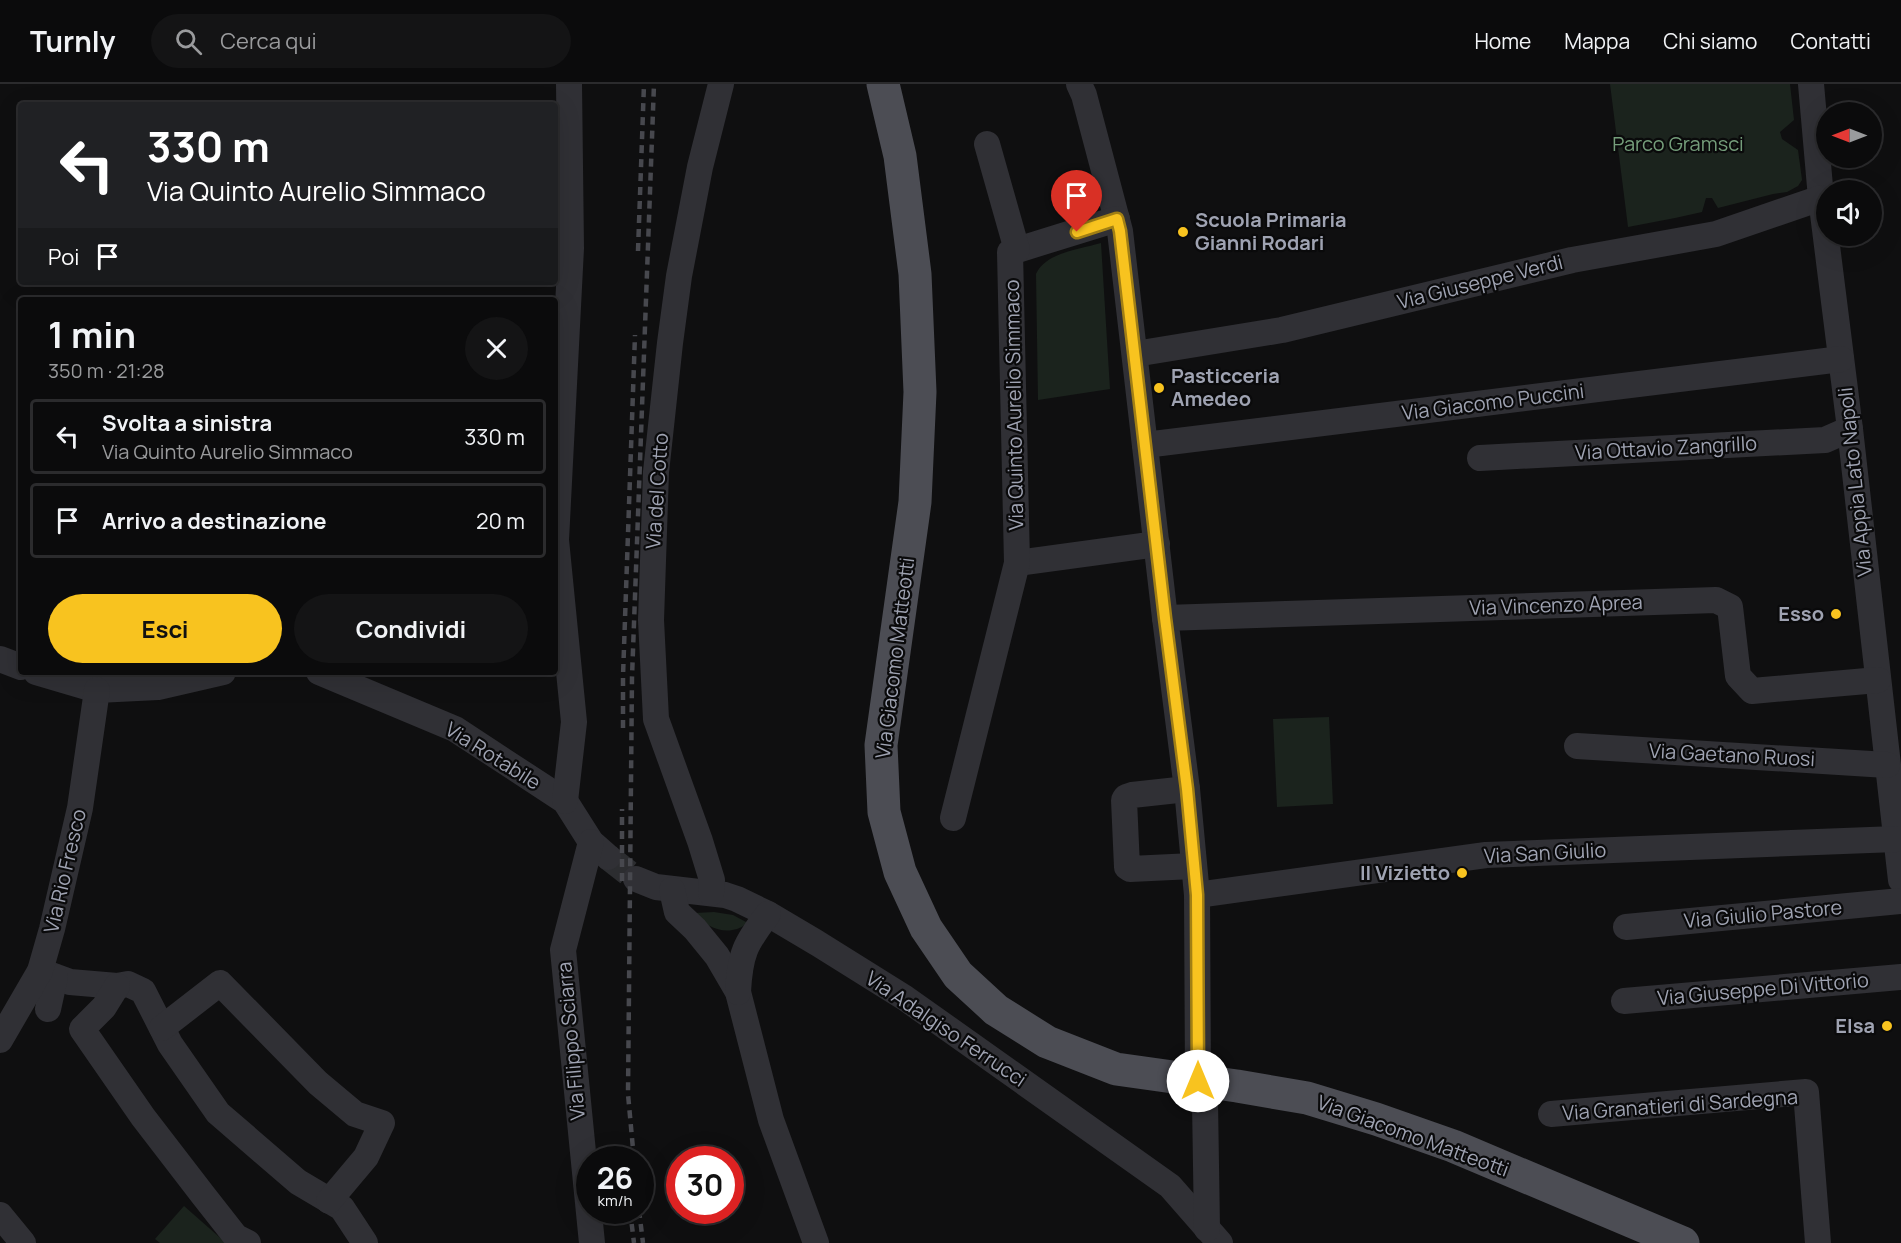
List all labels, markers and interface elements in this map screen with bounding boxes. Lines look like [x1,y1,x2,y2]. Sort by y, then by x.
search box [151,14,571,68]
text: Turnly [30,22,115,60]
icon: search [172,25,205,58]
text: Cerca qui [220,26,317,56]
text: Home [1474,27,1531,55]
text: Mappa [1564,27,1630,55]
text: Chi siamo [1663,27,1758,55]
text: Contatti [1791,27,1871,55]
north arrow [1816,102,1882,168]
map controls [1816,102,1882,246]
text: 330 m [147,117,270,175]
icon: left [48,126,126,204]
park label: Parco Gramsci [1612,130,1744,157]
pin [1051,170,1102,232]
text: Via Quinto Aurelio Simmaco [147,172,486,209]
icon: arrive [1060,179,1093,212]
button: sound [1816,180,1882,246]
place label: Scuola Primaria Gianni Rodari [1195,206,1347,256]
marker: Scuola Primaria Gianni Rodari [1176,225,1190,239]
icon: arrive [91,240,124,273]
text: Poi [48,242,79,272]
street label: Via Giuseppe Verdi [1394,248,1565,315]
street label: Via Quinto Aurelio Simmaco [998,279,1029,531]
text: 1 min [48,310,136,359]
button: close [465,317,528,380]
text: 350 m · 21:28 [48,357,165,384]
place label: Pasticceria Amedeo [1171,362,1280,412]
street label: Via Giacomo Puccini [1400,377,1586,426]
marker: Pasticceria Amedeo [1152,381,1166,395]
street label: Via Appia Lato Napoli [1831,386,1878,578]
text: Svolta a sinistra [102,408,272,438]
icon: left [51,420,84,453]
text: 330 m [464,422,525,452]
street label: Via Ottavio Zangrillo [1574,429,1758,466]
street label: Via del Cotto [639,432,674,550]
text: Via Quinto Aurelio Simmaco [102,438,353,465]
icon: arrive [51,504,84,537]
text: Arrivo a destinazione [102,506,326,536]
text: 20 m [476,506,525,536]
street label: Via Giacomo Matteotti [869,556,920,760]
street label: Via Vincenzo Aprea [1469,588,1643,621]
button: Esci [48,594,282,663]
button: Condividi [294,594,528,663]
place label: Esso [1778,600,1824,627]
marker: Esso [1829,607,1843,621]
street label: Via Rotabile [440,716,546,796]
street label: Via Gaetano Ruosi [1648,737,1816,772]
street label: Via Rio Fresco [37,806,92,936]
street label: Via San Giulio [1483,836,1607,869]
place label: Il Vizietto [1360,859,1450,886]
marker: Il Vizietto [1455,866,1469,880]
street label: Via Giulio Pastore [1683,893,1843,934]
street label: Via Filippo Sciarra [550,961,591,1121]
street label: Via Adalgiso Ferrucci [861,965,1032,1092]
street label: Via Giuseppe Di Vittorio [1656,966,1870,1011]
place label: Elsa [1835,1012,1875,1039]
marker: Elsa [1880,1019,1894,1033]
position arrow [1166,1049,1230,1113]
street label: Via Granatieri di Sardegna [1561,1083,1799,1126]
street label: Via Giacomo Matteotti [1313,1088,1513,1183]
speed limit sign: 30 [666,1146,744,1224]
text: 26 [597,1157,633,1198]
text: km/h [598,1190,632,1211]

